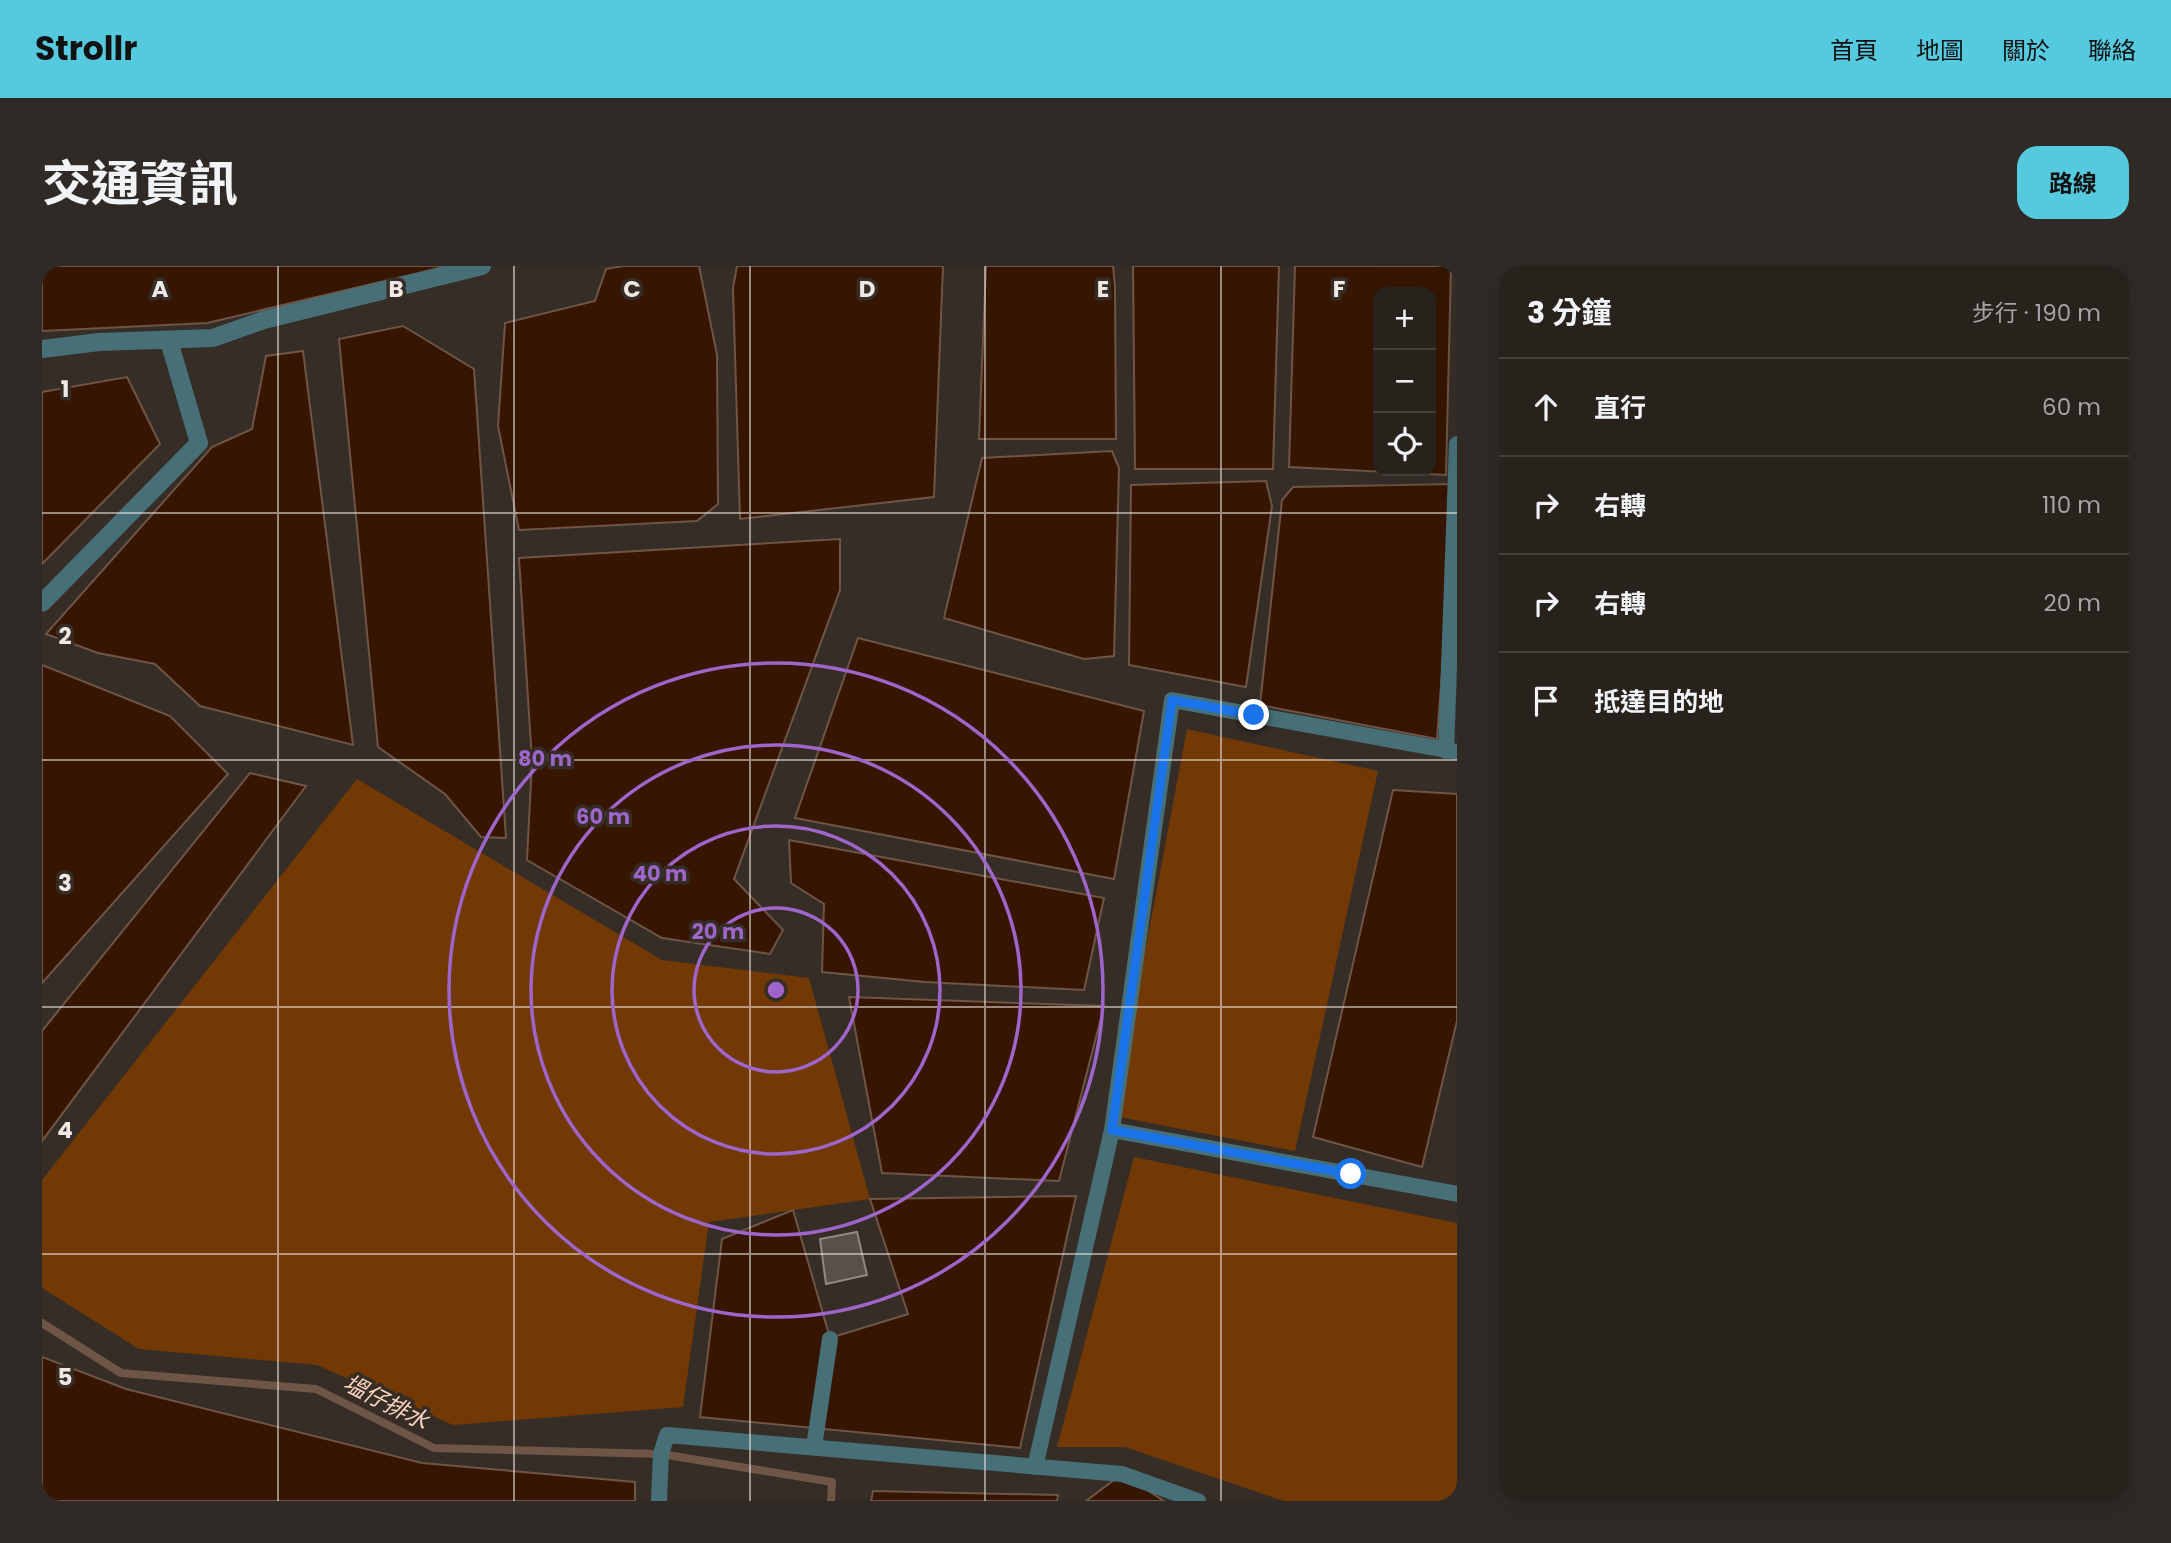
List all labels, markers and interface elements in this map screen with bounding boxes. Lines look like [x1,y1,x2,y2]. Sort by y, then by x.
text: Strollr [35,25,137,72]
text: 首頁 [1830,34,1878,67]
text: 地圖 [1916,34,1964,67]
text: 關於 [2002,34,2050,67]
text: 聯絡 [2088,34,2136,67]
button: 路線 [2017,146,2129,219]
text: 交通資訊 [42,150,238,218]
text: A [152,273,169,305]
text: B [388,273,404,305]
text: C [623,273,641,305]
text: D [859,273,875,305]
text: E [1097,273,1109,305]
text: F [1333,273,1345,305]
map controls [1373,287,1436,476]
button: + [1373,287,1436,350]
text: 3 分鐘 [1527,291,1612,334]
text: 步行 · 190 m [1972,297,2101,329]
button: − [1373,350,1436,413]
text: 1 [61,373,69,405]
icon: ahead [1527,388,1565,426]
text: 直行 [1594,390,1646,426]
text: 60 m [2042,391,2101,423]
button: locate [1373,413,1436,476]
icon: right [1527,486,1565,524]
text: 右轉 [1594,488,1646,524]
text: 110 m [2042,489,2101,521]
icon: right [1527,584,1565,622]
text: 右轉 [1594,586,1646,622]
text: 20 m [2043,587,2101,619]
text: 2 [58,620,72,652]
icon: arrive [1527,682,1565,720]
text: 抵達目的地 [1594,684,1724,720]
route end [1238,699,1269,730]
text: 80 m [518,744,572,773]
text: 60 m [576,802,630,831]
text: 40 m [633,859,687,888]
text: 3 [58,867,72,899]
text: 20 m [692,917,744,946]
centre of rings [764,978,788,1002]
text: 4 [57,1114,73,1146]
route start [1335,1158,1366,1189]
text: 5 [58,1361,72,1393]
water label: 塭仔排水 [338,1367,435,1438]

